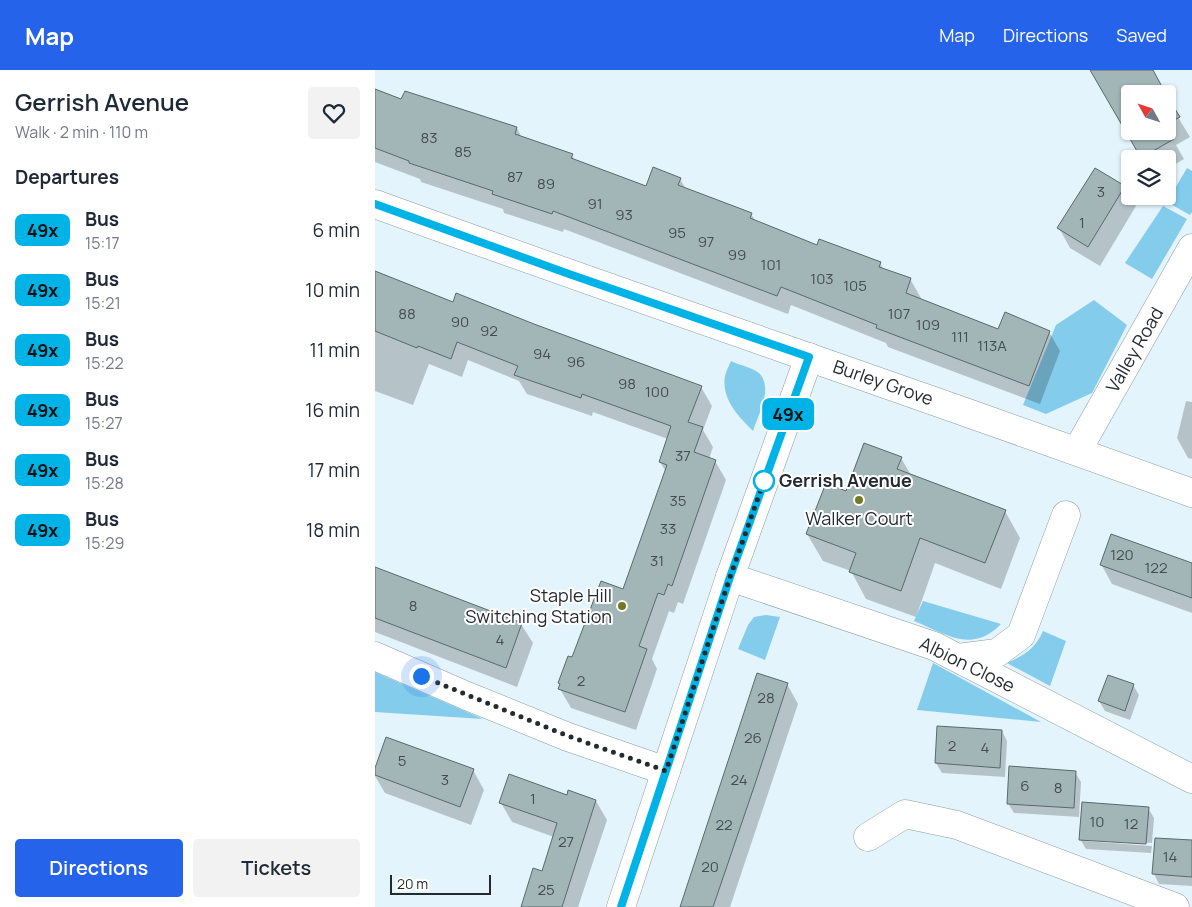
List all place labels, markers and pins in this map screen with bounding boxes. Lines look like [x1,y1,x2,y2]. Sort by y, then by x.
place label: Gerrish Avenue [779,468,912,492]
marker: Gerrish Avenue [753,470,775,492]
marker: Walker Court [853,494,865,506]
place label: Walker Court [805,506,913,530]
place label: Staple Hill Switching Station [465,583,612,628]
marker: Staple Hill Switching Station [616,600,628,612]

